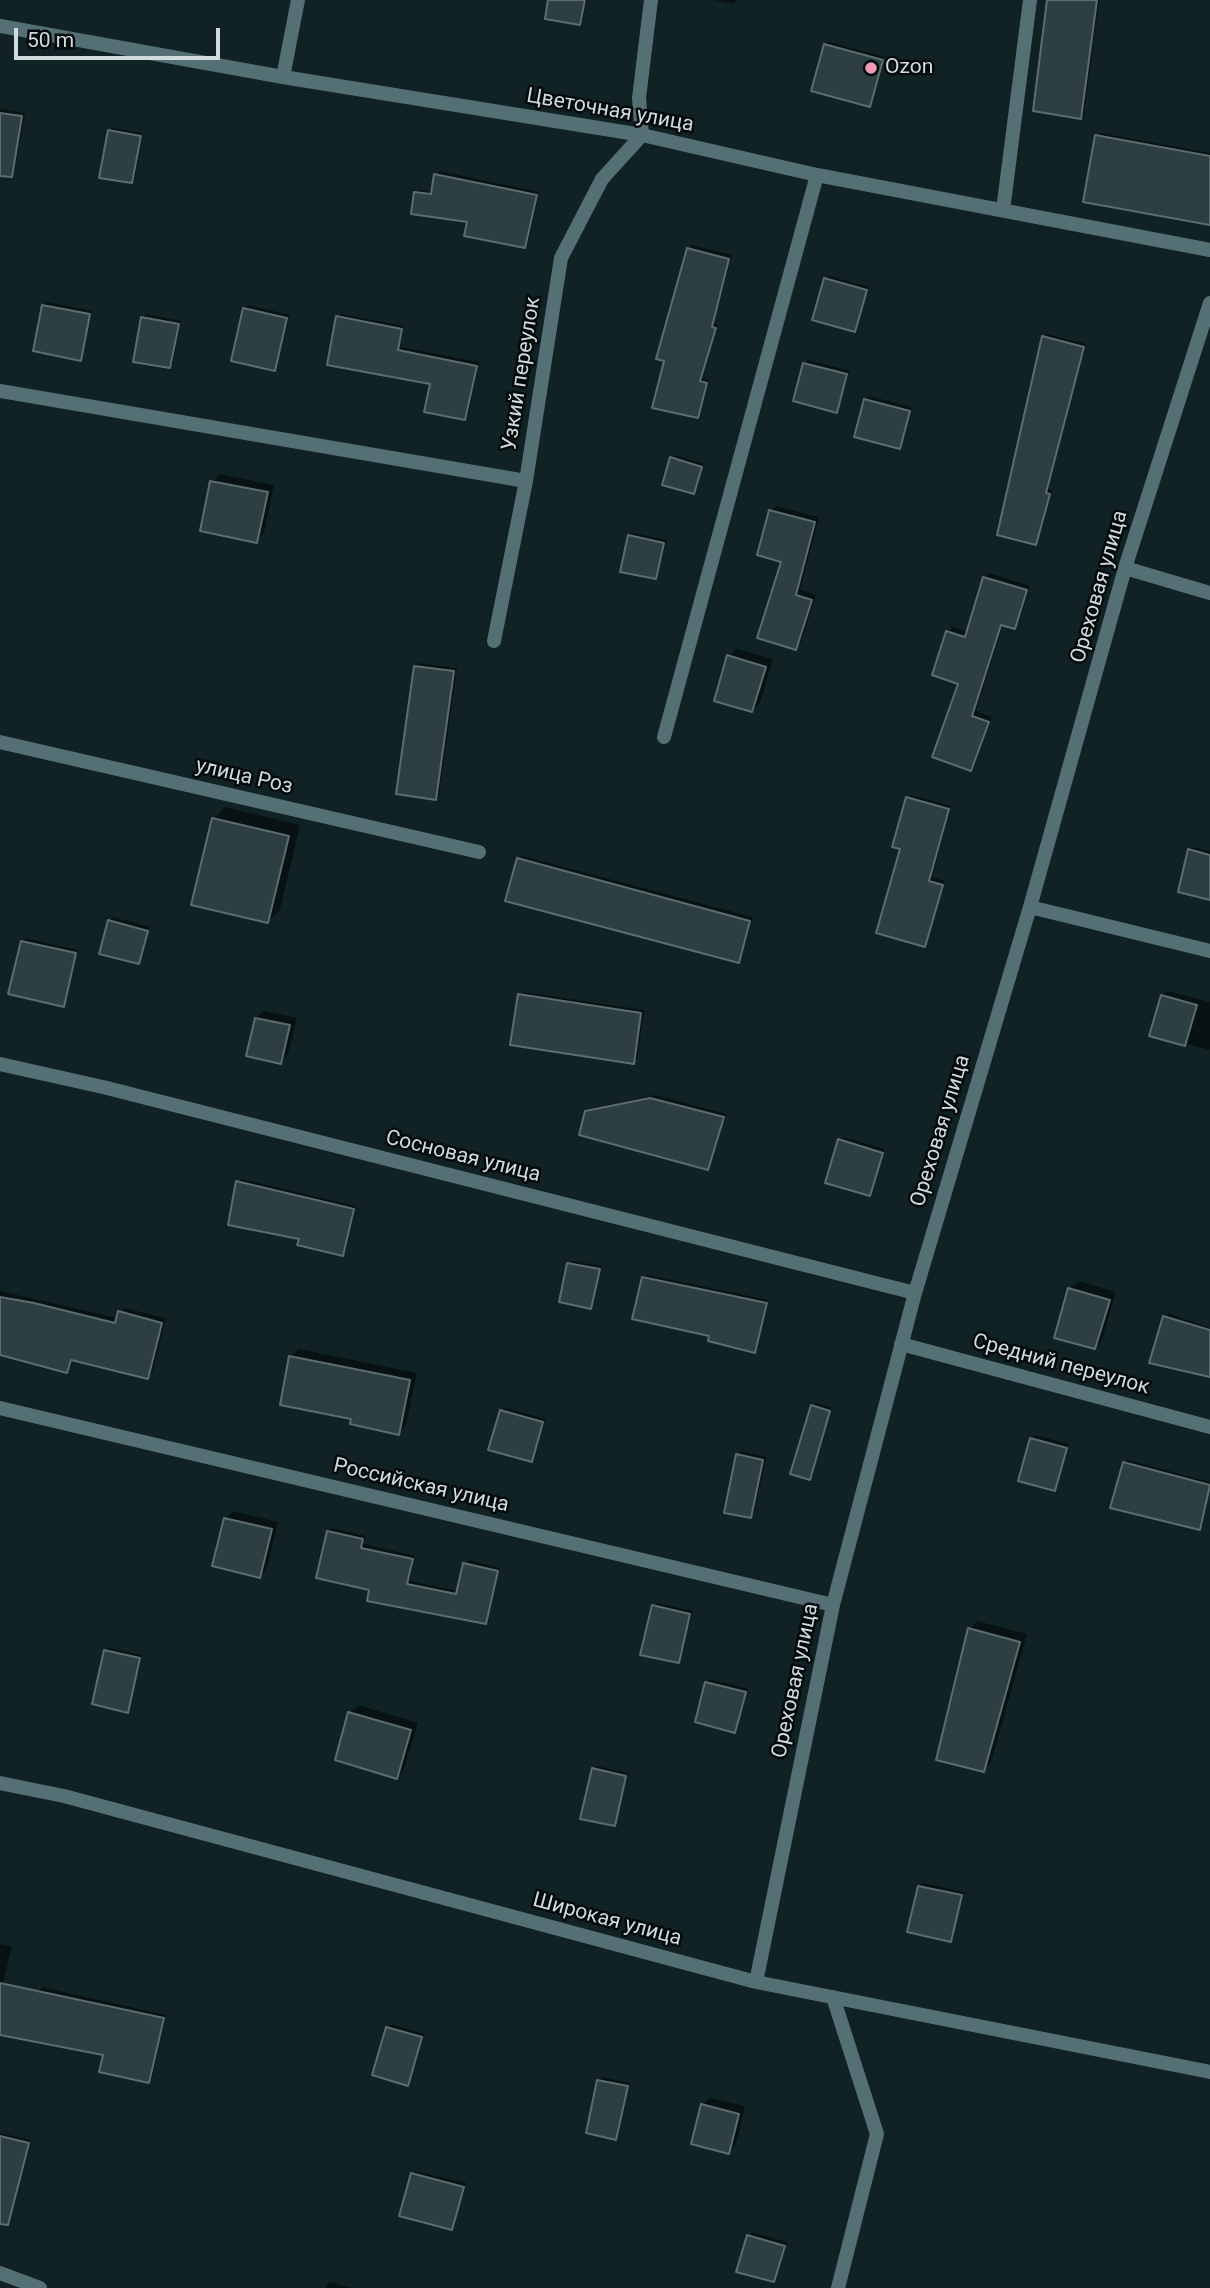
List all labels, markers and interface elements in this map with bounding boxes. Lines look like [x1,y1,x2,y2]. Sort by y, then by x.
scale bar [18,14,224,58]
text: 50 m [27,28,74,52]
place label: Ozon [885,55,933,81]
marker: Ozon [863,60,879,76]
street label: Цветочная улица [524,84,696,138]
street label: Узкий переулок [497,295,547,453]
street label: Ореховая улица [1066,508,1134,666]
street label: улица Роз [193,754,295,800]
street label: Ореховая улица [906,1052,976,1210]
street label: Сосновая улица [383,1126,543,1188]
street label: Средний переулок [970,1329,1152,1401]
street label: Российская улица [331,1454,511,1518]
street label: Ореховая улица [767,1601,825,1761]
street label: Широкая улица [530,1888,684,1952]

